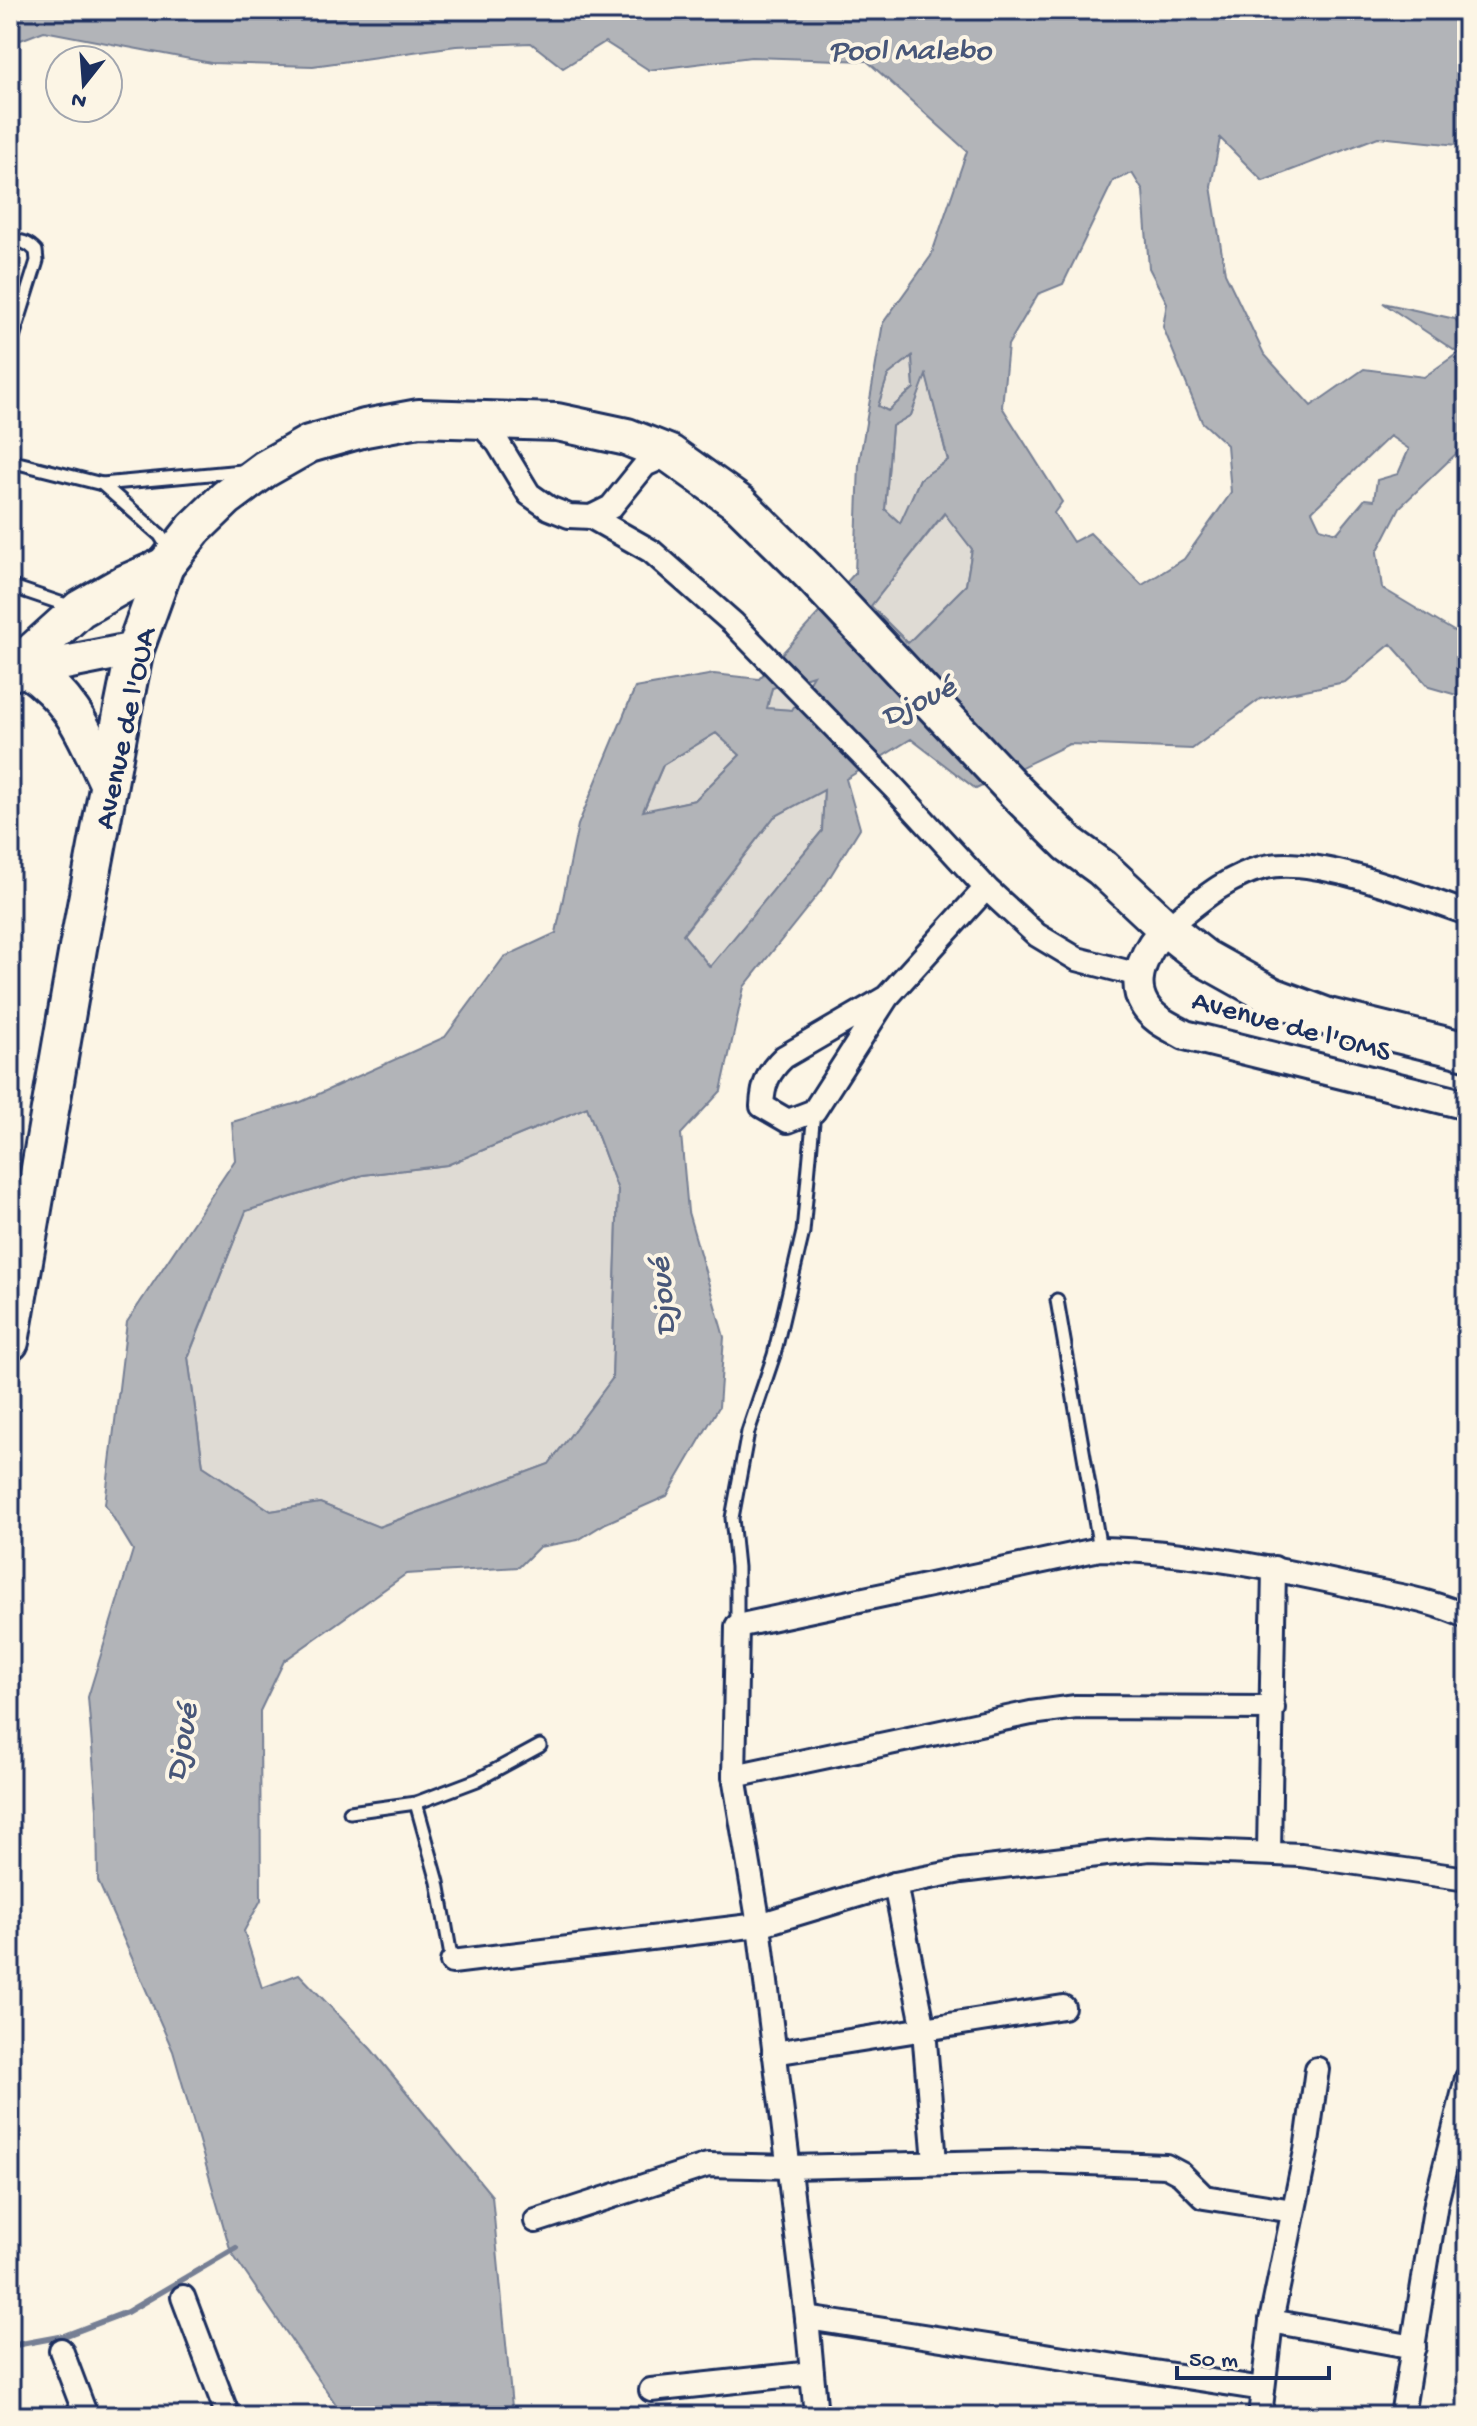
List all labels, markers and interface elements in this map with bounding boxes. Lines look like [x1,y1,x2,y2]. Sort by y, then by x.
water label: Pool Malebo [829,34,993,72]
north arrow [44,44,124,124]
text: N [69,85,90,114]
street label: Avenue de l'OUA [89,624,166,833]
water label: Djoué [876,668,965,738]
street label: Avenue de l'OMS [1188,985,1394,1072]
water label: Djoué [642,1253,687,1337]
water label: Djoué [158,1699,210,1785]
scale bar [1177,2330,1329,2380]
text: 50 m [1189,2347,1238,2376]

